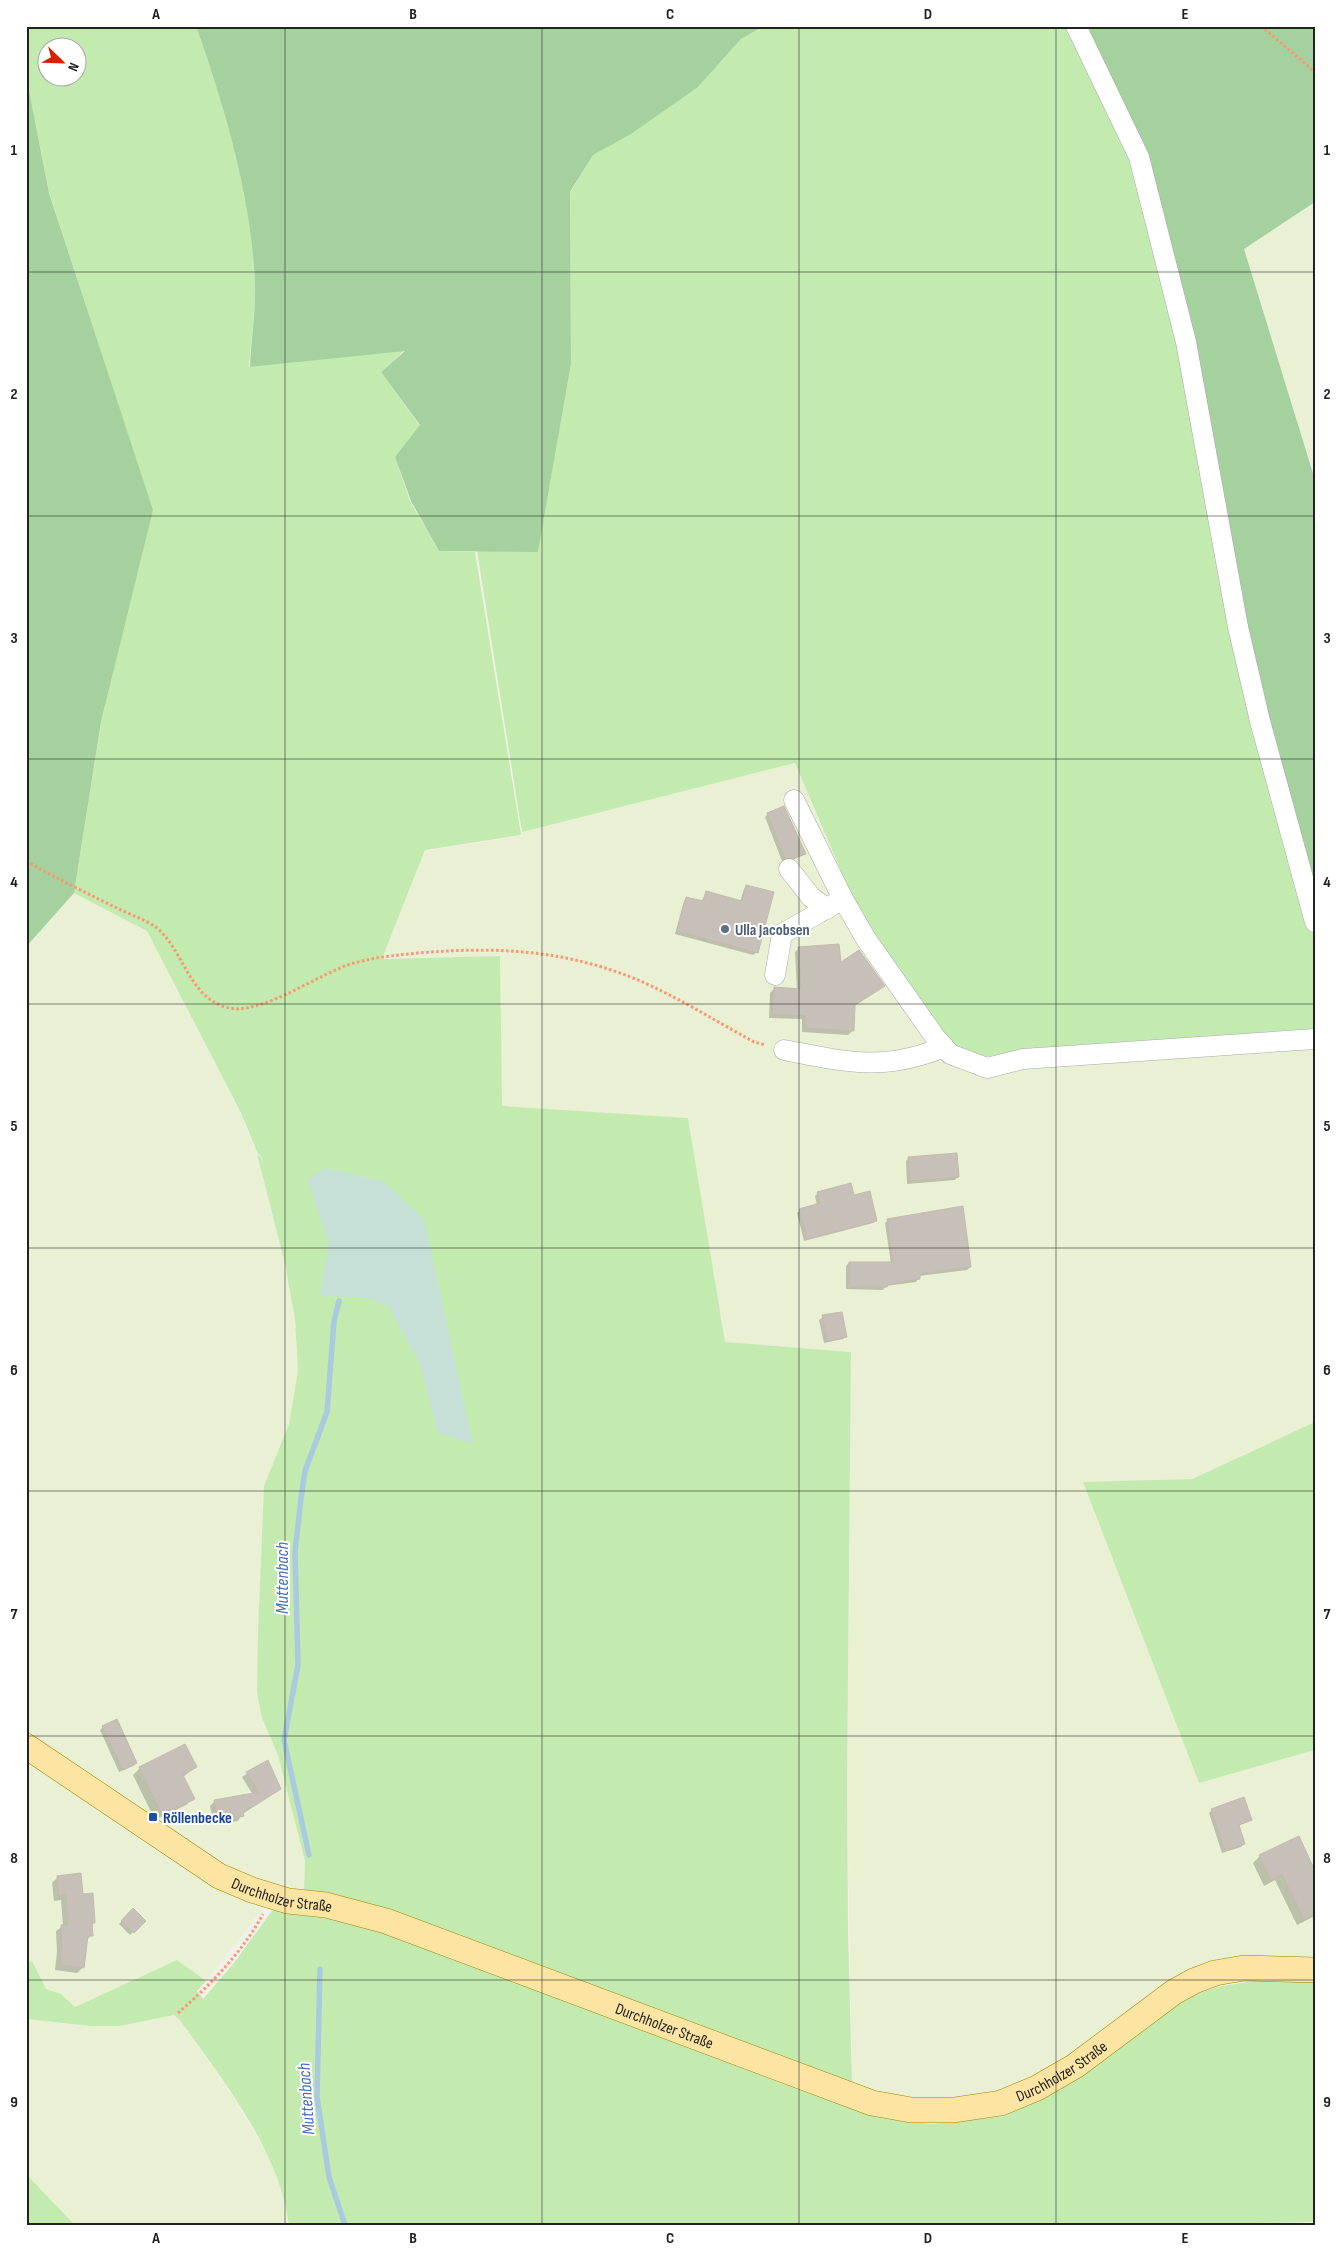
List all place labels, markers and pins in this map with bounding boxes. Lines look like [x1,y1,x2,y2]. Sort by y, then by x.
place label: Ulla Jacobsen [735,921,810,940]
marker: Ulla Jacobsen [719,923,731,935]
place label: Röllenbecke [163,1809,232,1828]
marker: Röllenbecke [147,1811,159,1823]

